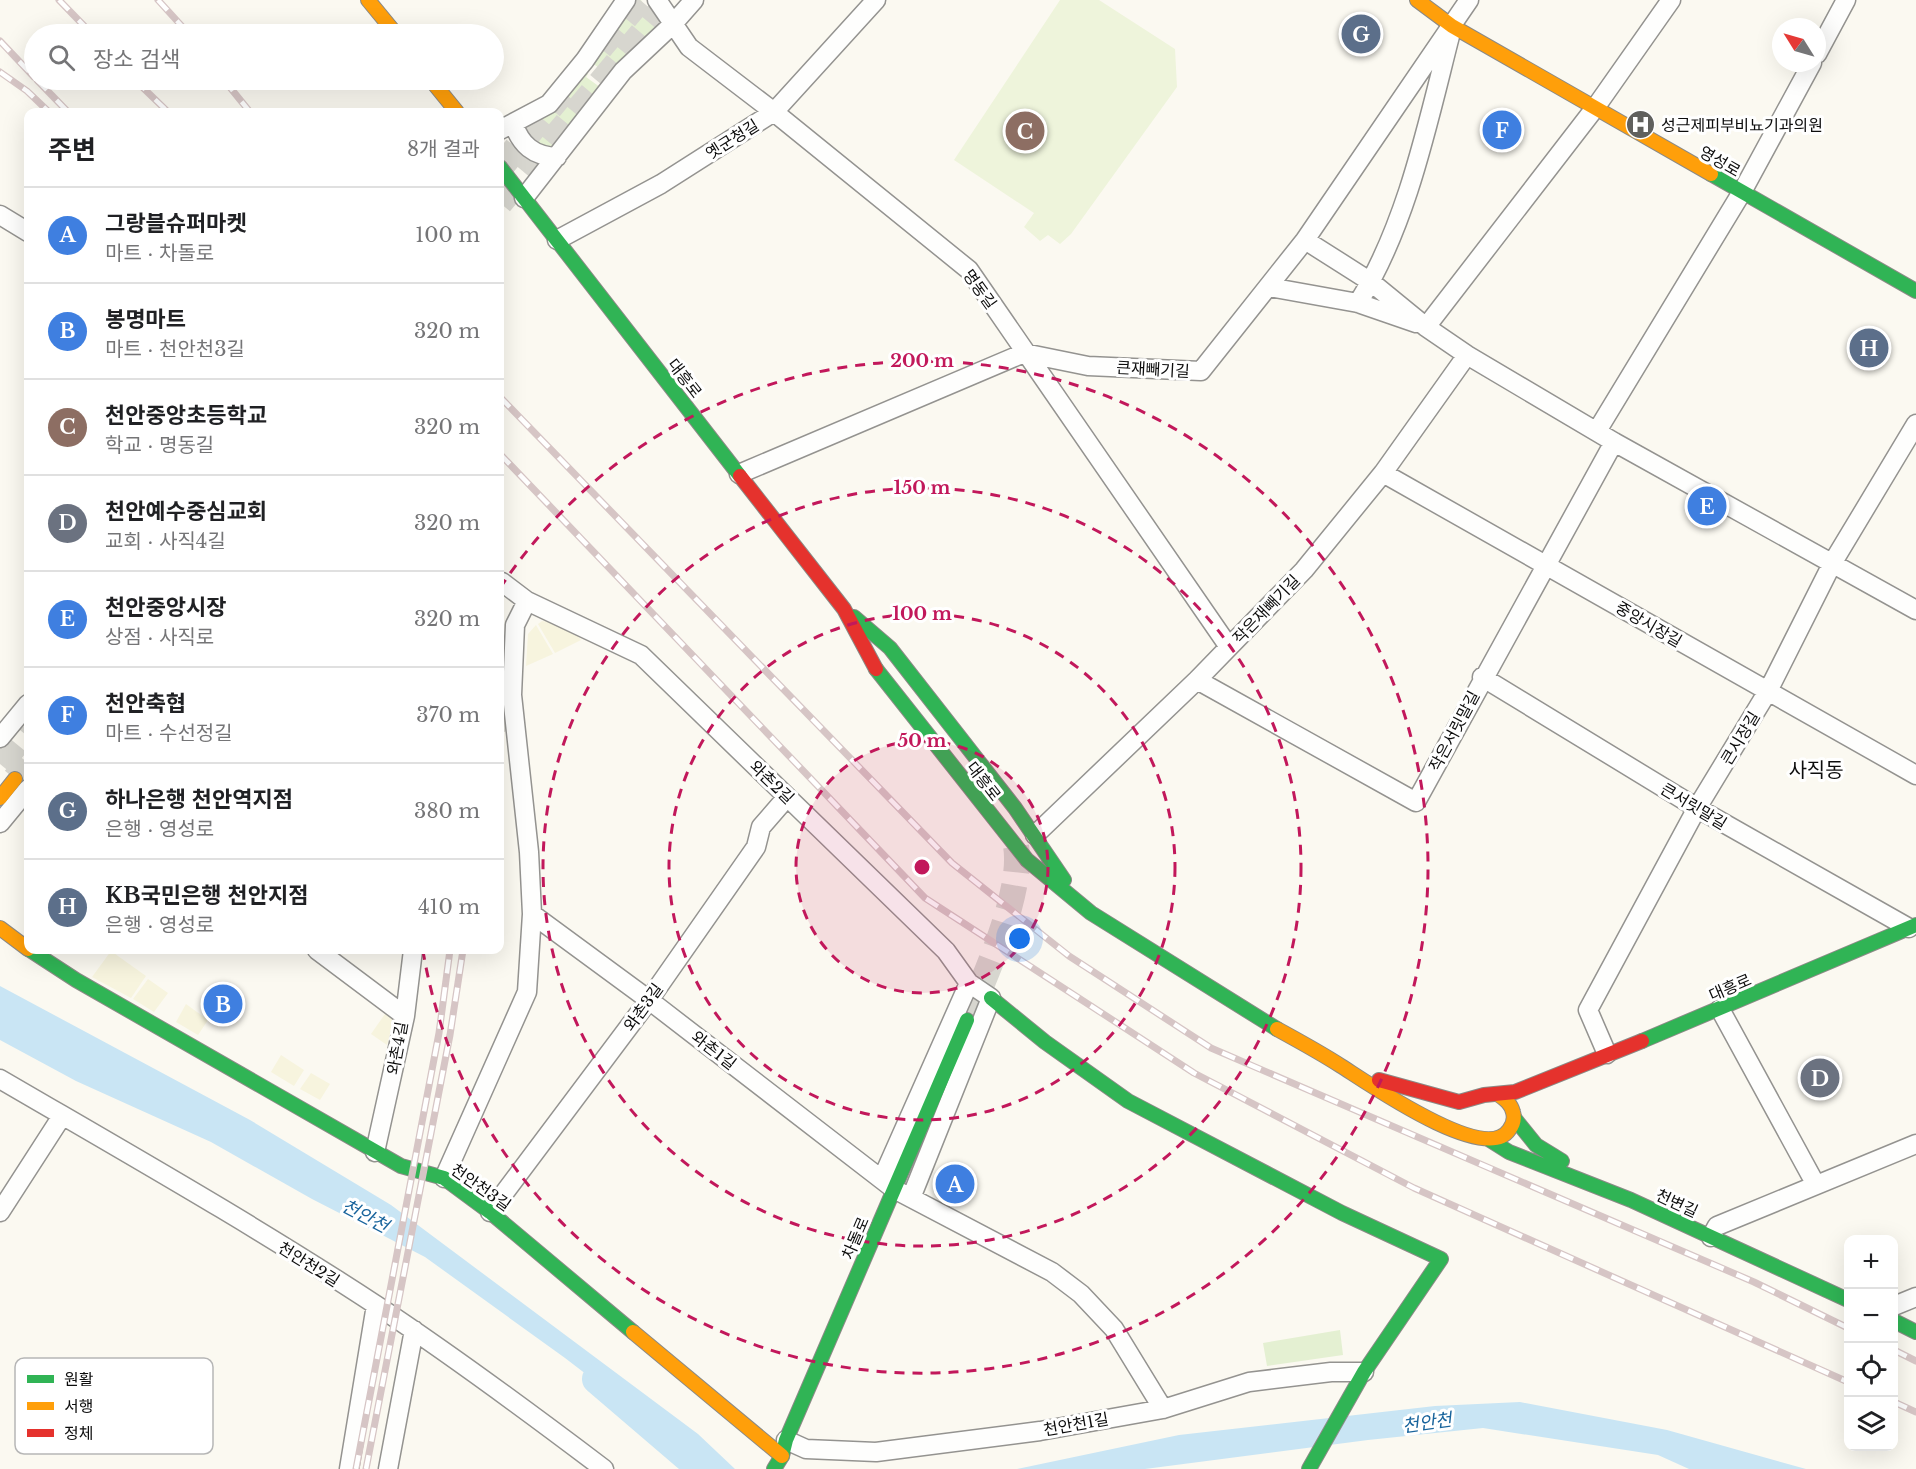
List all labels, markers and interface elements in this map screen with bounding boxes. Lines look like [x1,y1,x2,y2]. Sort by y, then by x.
pin: G [1342,12,1380,57]
north arrow [1772,18,1826,72]
search box [24,24,504,90]
icon: search [45,41,78,74]
text: 장소 검색 [93,46,180,73]
pin: C [1006,108,1044,154]
pin: F [1482,108,1522,152]
hospital icon: 성근제피부비뇨기과의원 [1624,109,1656,141]
street label: 옛군청길 [702,115,762,163]
place label: 성근제피부비뇨기과의원 [1661,115,1823,135]
text: 주변 [48,134,96,166]
text: 8개 결과 [407,137,480,161]
street label: 영성로 [1696,141,1744,181]
text: 그랑블슈퍼마켓 [105,210,247,237]
text: A [59,223,76,247]
text: 100 m [415,223,480,247]
text: 마트 · 차돌로 [105,241,214,265]
street label: 명동길 [959,265,1001,313]
text: 봉명마트 [105,306,186,333]
text: B [60,319,75,343]
text: 320 m [414,319,480,343]
pin: H [1850,326,1888,370]
text: 마트 · 천안천3길 [105,337,245,361]
text: 200 m [890,350,954,372]
street label: 대흥로 [664,354,707,402]
street label: 큰재빼기길 [1116,357,1190,381]
text: 천안중앙초등학교 [105,402,267,429]
text: C [59,415,76,439]
text: 320 m [414,415,480,439]
text: 학교 · 명동길 [105,433,214,457]
text: 150 m [894,477,951,499]
pin: E [1688,484,1726,528]
text: 천안예수중심교회 [105,498,267,525]
text: D [58,511,77,535]
text: 320 m [414,511,480,535]
text: 교회 · 사직4길 [105,529,226,553]
street label: 작은재빼기길 [1228,570,1304,648]
text: 천안중앙시장 [105,594,226,621]
street label: 중앙시장길 [1612,597,1686,651]
text: 100 m [892,603,952,625]
text: E [60,607,75,631]
text: 320 m [414,607,480,631]
text: 상점 · 사직로 [105,625,214,649]
street label: 작은서릿말길 [1424,687,1484,775]
text: 천안축협 [105,690,186,717]
text: F [61,703,74,727]
text: 370 m [416,703,480,727]
street label: 큰시장길 [1716,708,1764,768]
text: 마트 · 수선정길 [105,721,233,745]
text: 50 m [898,730,947,752]
street label: 와촌2길 [746,756,798,808]
street label: 대흥로 [963,757,1006,805]
district label: 사직동 [1788,758,1844,782]
street label: 큰서릿말길 [1657,778,1731,834]
text: 하나은행 천안역지점 [105,786,293,813]
text: G [59,799,76,823]
text: 380 m [414,799,480,823]
text: 은행 · 영성로 [105,817,214,841]
centre of rings [912,857,932,877]
text: KB국민은행 천안지점 [105,882,308,909]
text: H [58,895,77,919]
text: 410 m [418,895,480,919]
text: 은행 · 영성로 [105,913,214,937]
your location [1005,924,1034,953]
street label: 대흥로 [1706,969,1754,1005]
street label: 와촌3길 [619,979,667,1035]
pin: B [204,982,242,1026]
street label: 와촌4길 [383,1020,411,1076]
street label: 와촌1길 [688,1026,740,1074]
pin: D [1800,1056,1840,1100]
street label: 천안천3길 [447,1159,515,1215]
pin: A [936,1162,974,1206]
street label: 천변길 [1653,1185,1701,1221]
water label: 천안천 [338,1195,394,1239]
street label: 차돌로 [837,1214,873,1262]
map controls [1844,1235,1898,1451]
button: + [1844,1235,1898,1289]
street label: 천안천2길 [275,1237,343,1291]
button: − [1844,1289,1898,1343]
button: locate [1844,1343,1898,1397]
legend [15,1358,213,1454]
text: 원활 [64,1369,94,1389]
text: 서행 [64,1396,93,1416]
button: layers [1844,1397,1898,1451]
street label: 천안천1길 [1042,1408,1110,1440]
water label: 천안천 [1401,1408,1456,1437]
text: 정체 [64,1423,93,1443]

